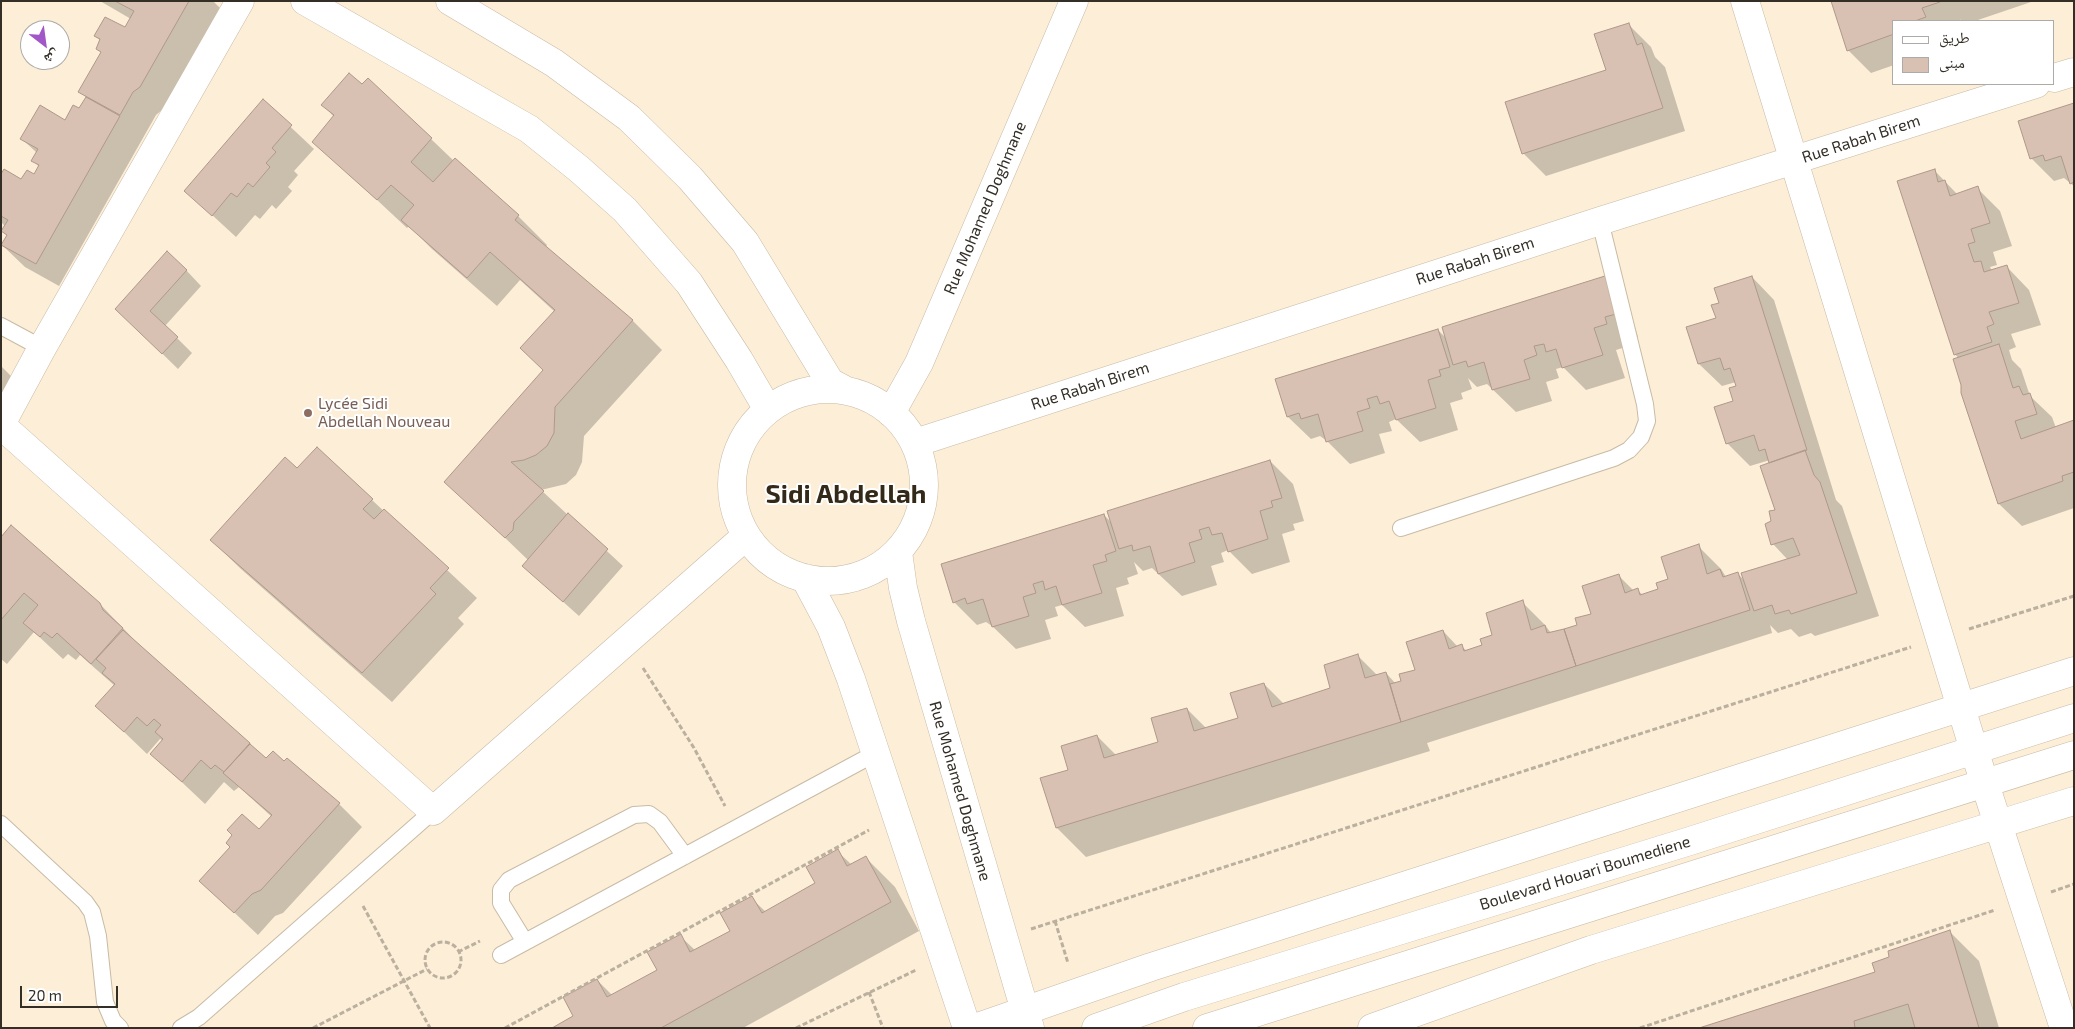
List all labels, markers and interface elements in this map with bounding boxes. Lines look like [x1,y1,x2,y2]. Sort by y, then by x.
north arrow [20,20,70,70]
legend [1892,20,2055,85]
text: طريق [1939,28,1970,46]
text: ش [42,46,63,69]
text: مبنى [1939,53,1965,71]
street label: Rue Rabah Birem [1799,111,1923,167]
street label: Rue Mohamed Doghmane [940,118,1030,298]
street label: Rue Rabah Birem [1413,233,1537,289]
street label: Rue Rabah Birem [1028,358,1152,414]
place label: Lycée Sidi Abdellah Nouveau [318,394,450,432]
marker: Lycée Sidi Abdellah Nouveau [302,407,314,419]
district label: Sidi Abdellah [766,478,926,510]
street label: Rue Mohamed Doghmane [925,699,995,883]
street label: Boulevard Houari Boumediene [1477,832,1693,914]
scale bar [22,976,120,1008]
text: 20 m [28,986,62,1004]

